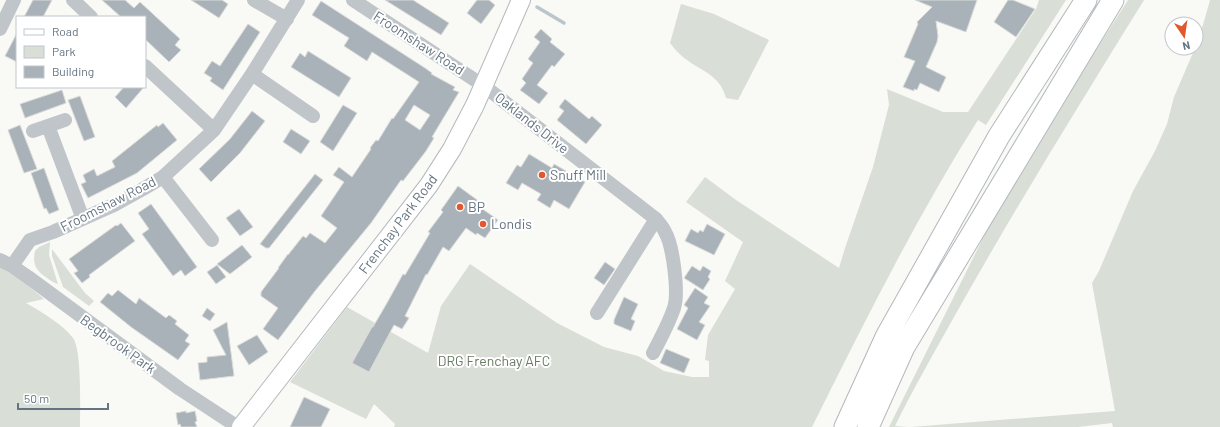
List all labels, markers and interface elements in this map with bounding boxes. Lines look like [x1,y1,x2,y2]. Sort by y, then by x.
street label: Froomshaw Road [371,7,468,78]
legend [16,16,146,88]
north arrow [1164,16,1204,56]
text: Road [52,24,79,38]
text: N [1181,39,1191,53]
text: Park [52,44,76,58]
text: Building [52,64,94,78]
street label: Oaklands Drive [492,89,573,157]
place label: Snuff Mill [550,166,606,183]
marker: Snuff Mill [537,170,547,180]
street label: Frenchay Park Road [355,171,441,277]
street label: Froomshaw Road [57,172,158,235]
place label: BP [468,198,485,215]
marker: BP [455,202,465,212]
place label: Londis [491,215,532,232]
marker: Londis [478,219,488,229]
street label: Begbrook Park [77,311,159,377]
park label: DRG Frenchay AFC [438,352,550,369]
scale bar [18,385,108,411]
text: 50 m [24,391,49,405]

